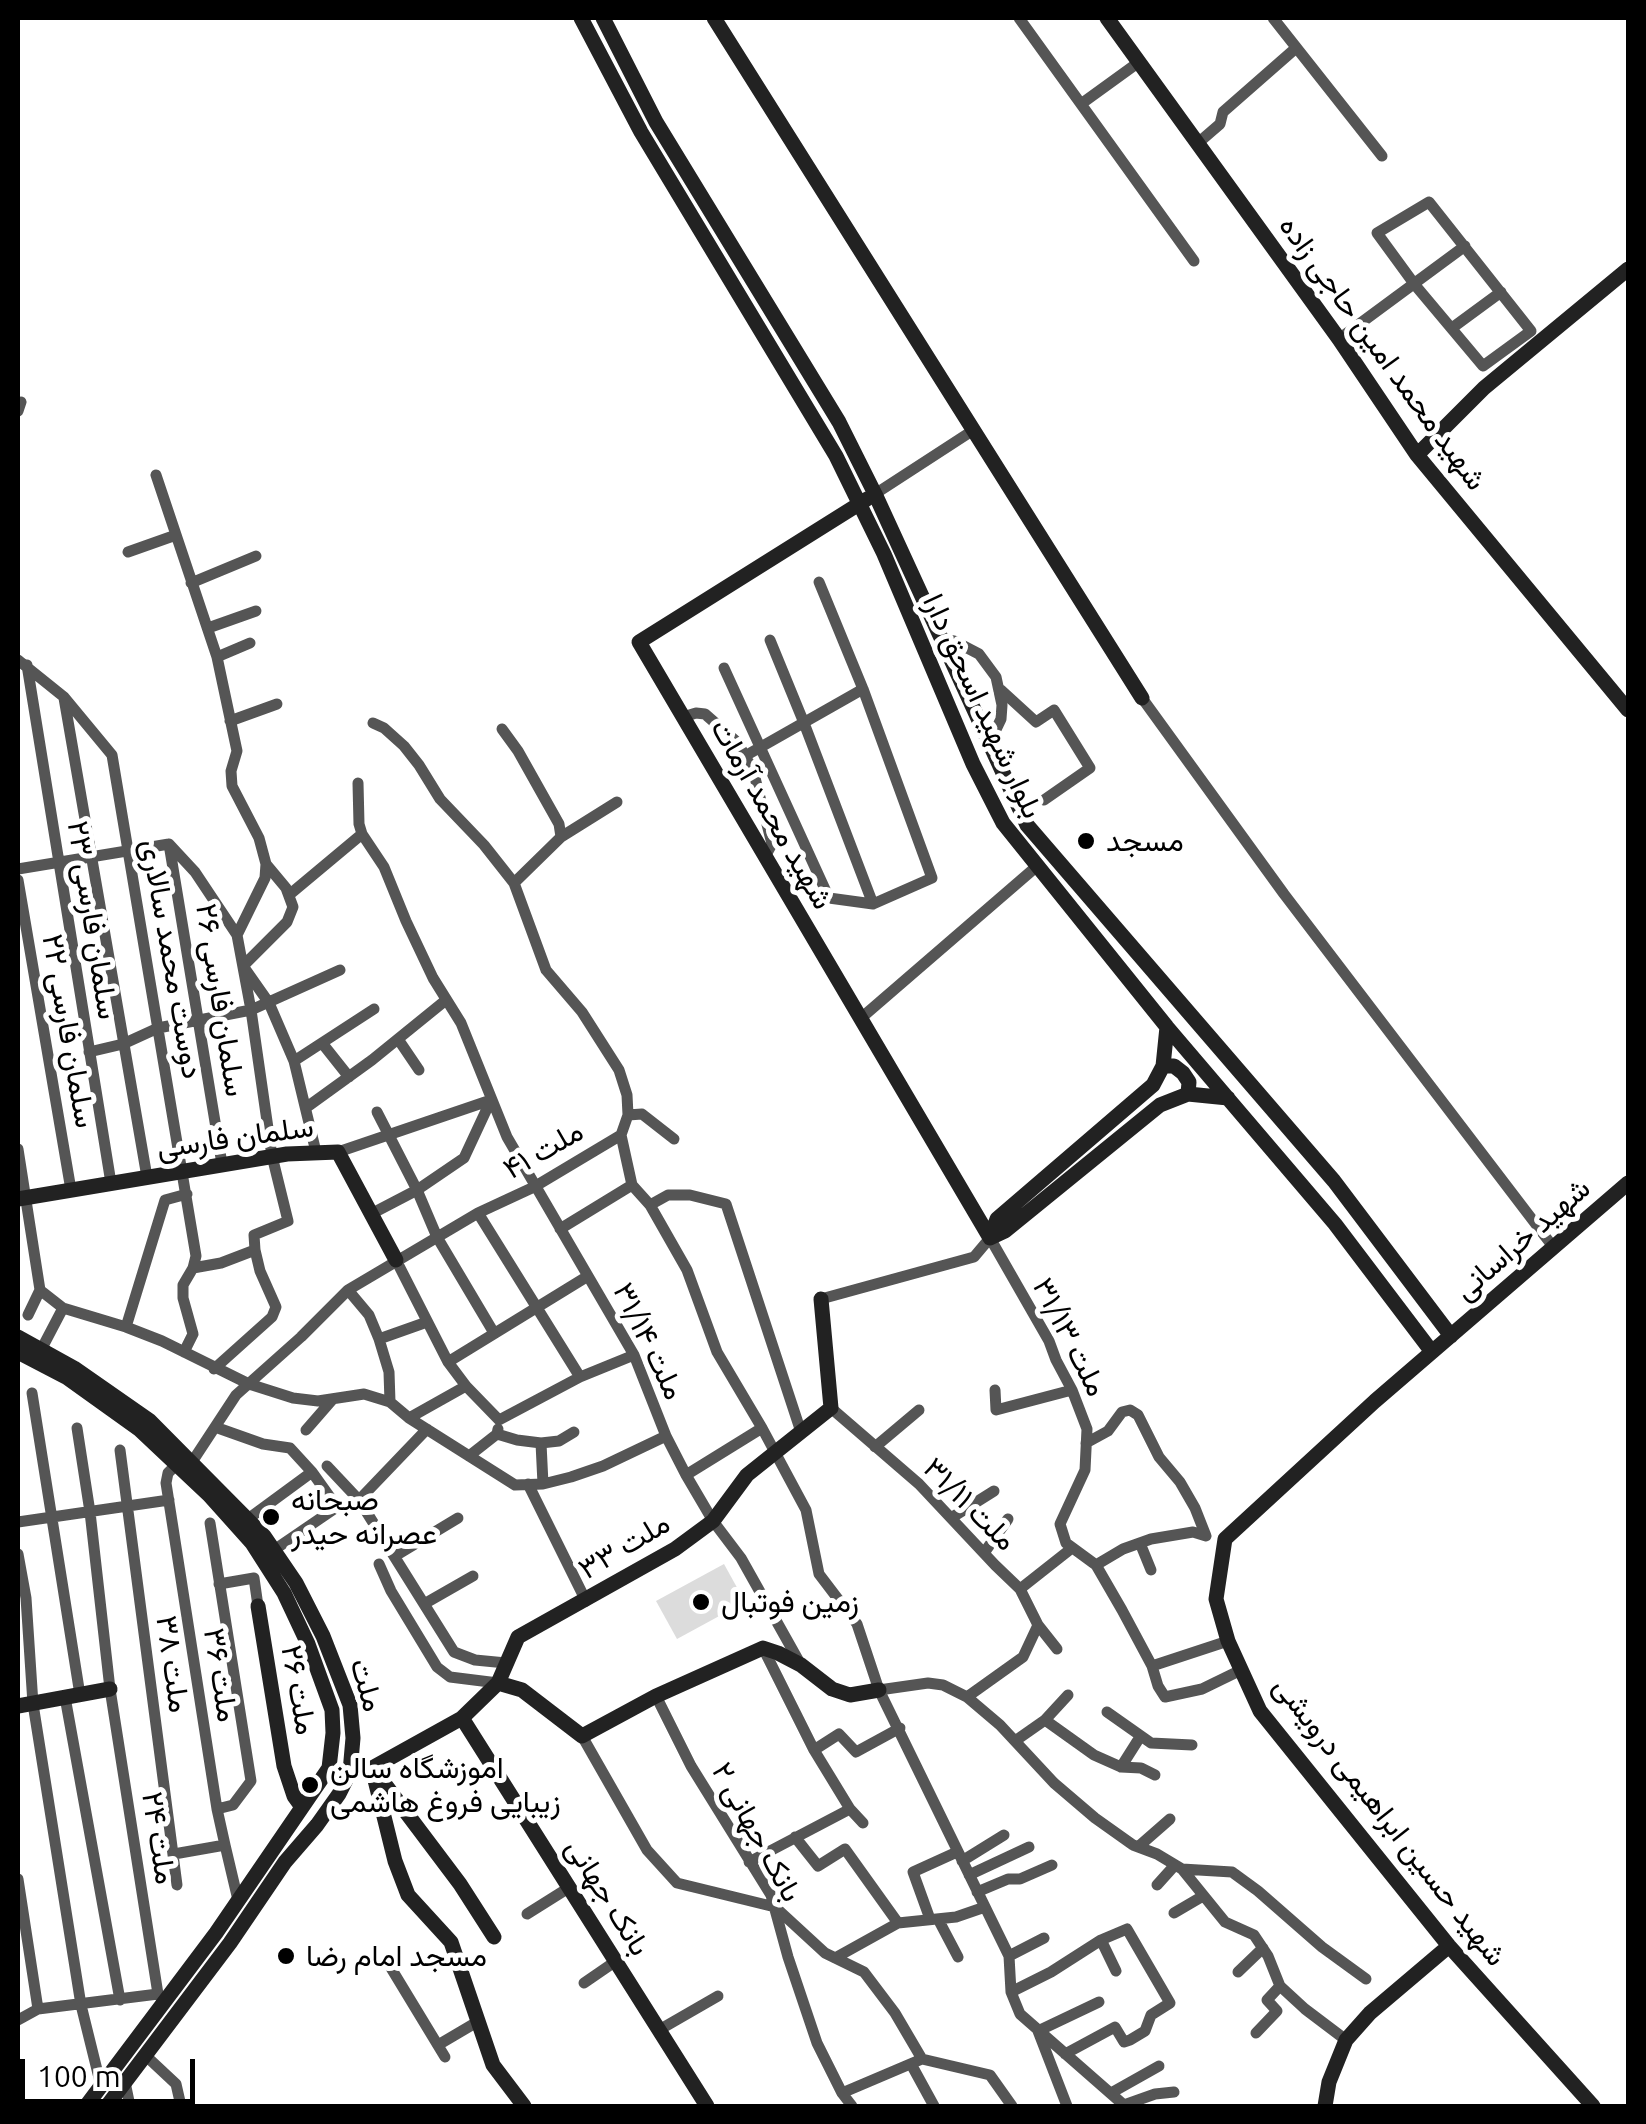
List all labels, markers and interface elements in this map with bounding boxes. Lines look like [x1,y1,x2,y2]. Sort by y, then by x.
street label: شهید محمد امین حاجی زاده [1271,209,1495,497]
street label: بلوار شهید اسحق دارا [915,588,1051,824]
street label: شهید محمد آرمات [703,712,841,916]
street label: سلمان فارسی ۲۳ [60,818,126,1022]
place label: مسجد [1106,823,1184,859]
marker: مسجد [1075,830,1097,852]
street label: دوست محمد سالاری [133,836,211,1082]
street label: سلمان فارسی ۲۶ [188,901,254,1099]
street label: سلمان فارسی ۲۲ [34,931,104,1131]
street label: سلمان فارسی [154,1108,316,1166]
street label: ملت ۴۱ [497,1113,589,1187]
street label: شهید خراسانی [1447,1170,1597,1308]
street label: ملت ۳۱/۱۳ [1025,1272,1115,1402]
street label: ملت ۳۱/۱۴ [605,1277,693,1405]
street label: ملت ۳۱/۱۱ [916,1450,1024,1558]
place label: صبحانه عصرانه حیدر [291,1482,437,1552]
street label: ملت ۳۳ [572,1505,676,1587]
marker: صبحانه عصرانه حیدر [260,1506,282,1528]
place label: زمین فوتبال [721,1584,859,1620]
marker: زمین فوتبال [690,1591,712,1613]
street label: ملت ۳۸ [148,1613,198,1715]
street label: ملت ۳۶ [196,1625,246,1725]
street label: ملت ۲۶ [273,1642,325,1738]
street label: ملت [342,1654,392,1716]
street label: شهید حسین ابراهیمی درویشی [1266,1669,1514,1973]
place label: اموزشگاه سالن زیبایی فروغ هاشمی [330,1750,561,1820]
street label: بانک جهانی ۲ [704,1756,810,1908]
marker: اموزشگاه سالن زیبایی فروغ هاشمی [299,1774,321,1796]
street label: ملت ۲۴ [134,1789,184,1887]
street label: بانک جهانی [558,1832,658,1962]
place label: مسجد امام رضا [306,1938,487,1974]
marker: مسجد امام رضا [275,1945,297,1967]
scale bar [25,2039,200,2101]
text: 100 m [37,2059,121,2093]

